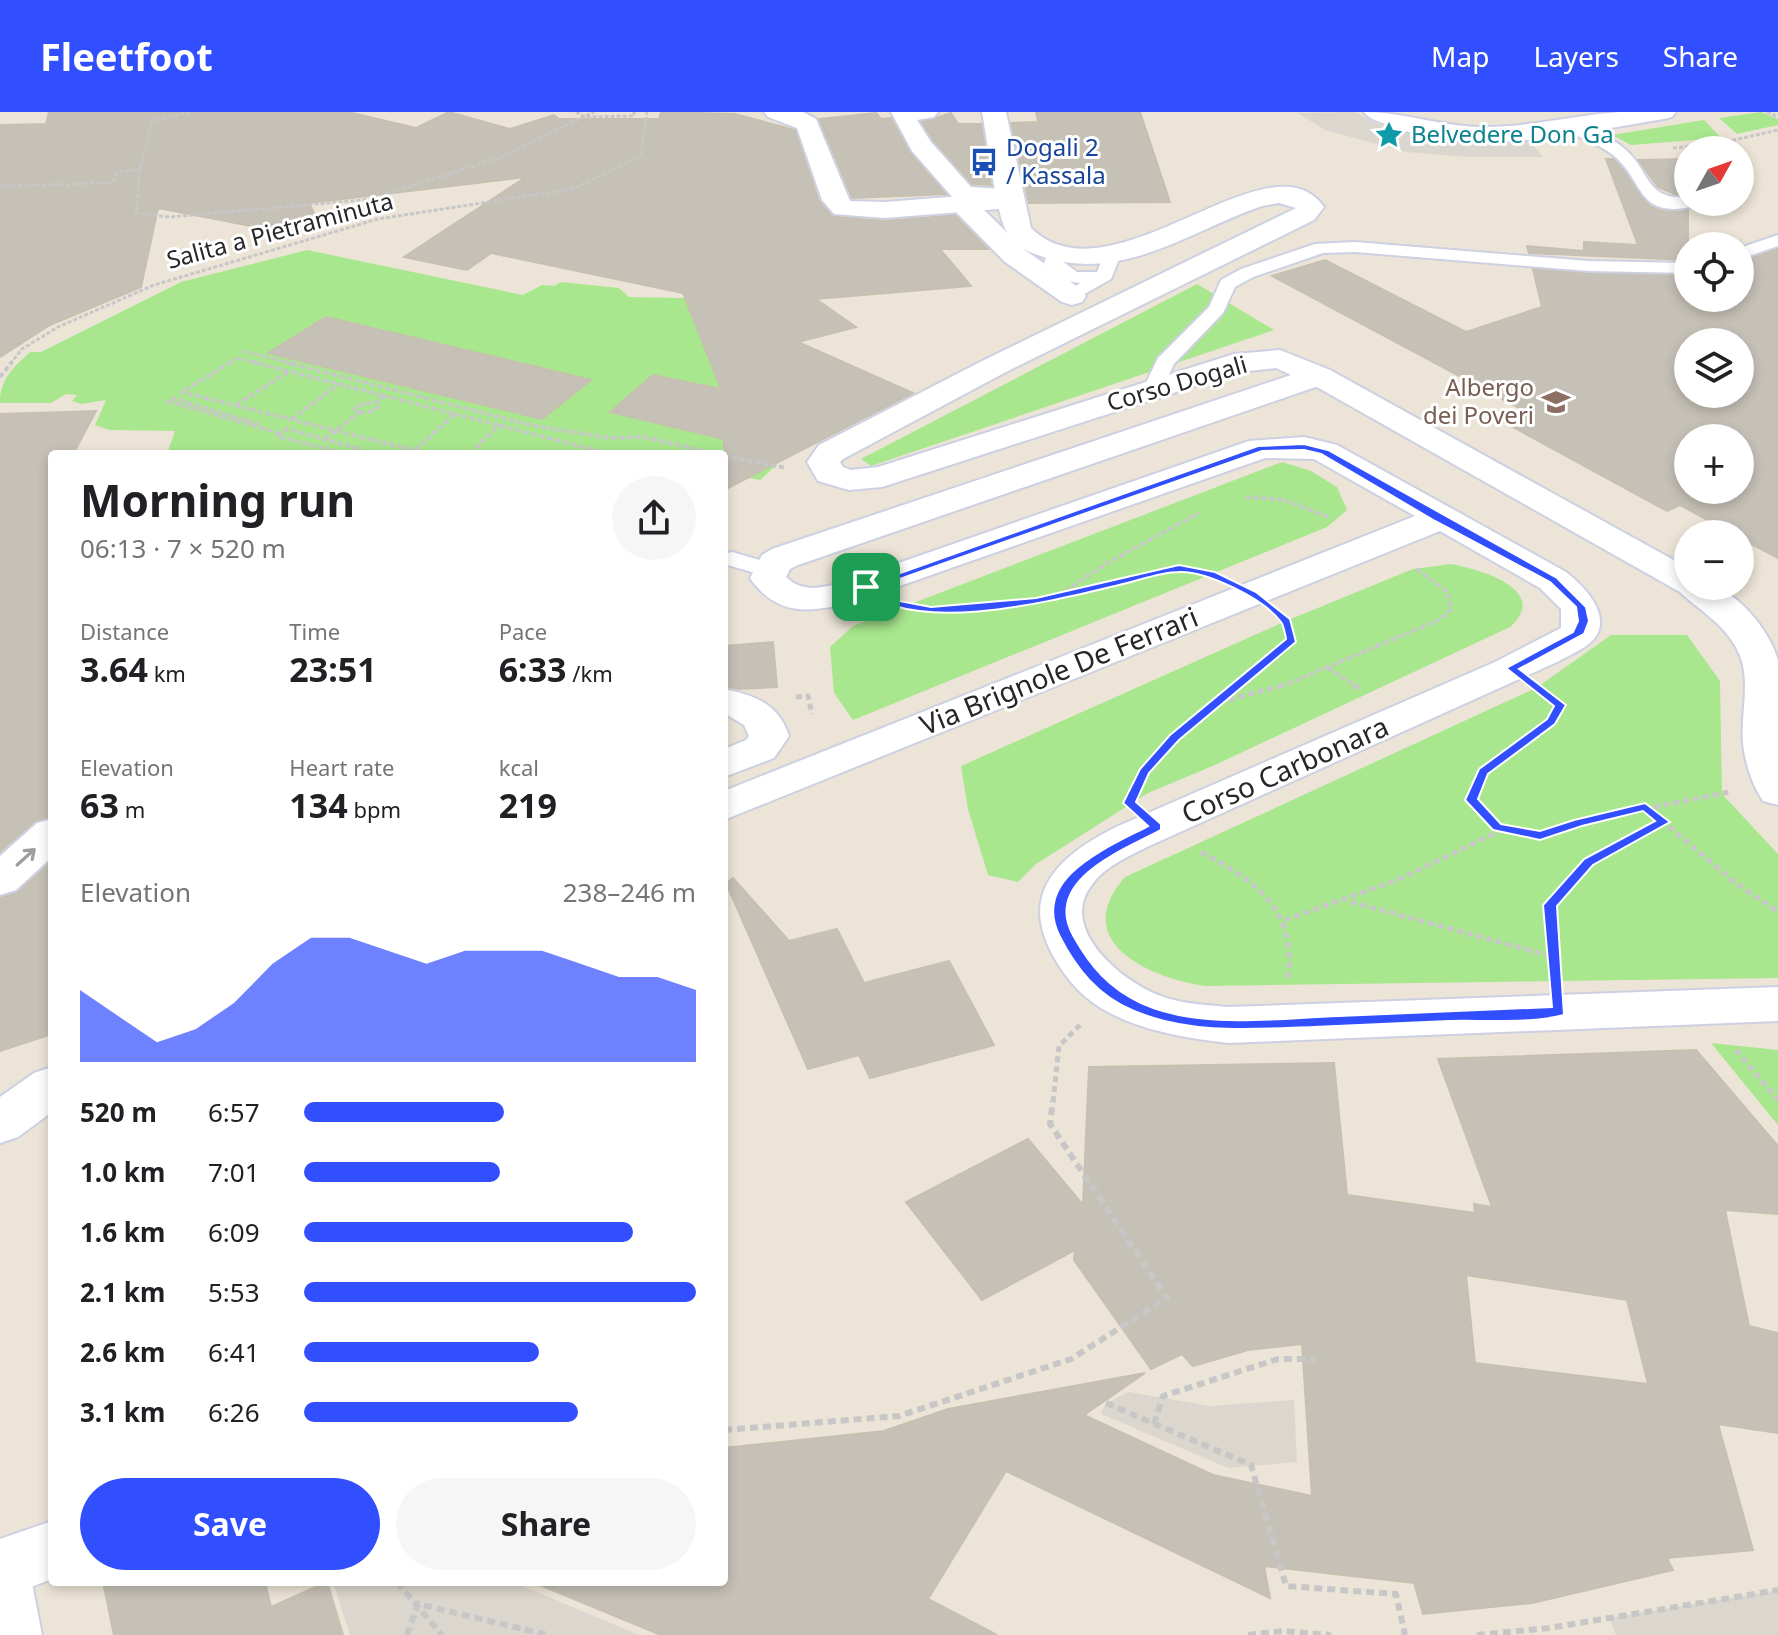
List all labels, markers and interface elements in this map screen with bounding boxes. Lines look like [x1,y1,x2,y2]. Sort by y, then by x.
text: Fleetfoot [40,30,213,82]
text: Map [1431,37,1489,75]
text: Layers [1533,37,1619,75]
text: Share [1663,37,1738,75]
place label: Belvedere Don Ga [1411,117,1614,150]
place icon: Belvedere Don Ga [1374,120,1404,150]
place label: Dogali 2 / Kassala [1006,130,1106,191]
north arrow [1674,136,1754,216]
map controls [1674,136,1754,600]
bus stop icon: Dogali 2 / Kassala [969,147,999,177]
street label: Salita a Pietraminuta [163,183,397,276]
button: locate [1674,232,1754,312]
button: layers [1674,328,1754,408]
street label: Corso Dogali [1103,347,1251,418]
place label: Albergo dei Poveri [1423,370,1534,431]
school or university icon: Albergo dei Poveri [1541,387,1571,417]
button: + [1674,424,1754,504]
text: Morning run [80,470,355,530]
button: share [612,476,696,560]
button: − [1674,520,1754,600]
text: 06:13 · 7 × 520 m [80,530,286,566]
pin [832,553,900,621]
icon: arrive [844,565,888,609]
street label: Via Brignole De Ferrari [914,597,1203,743]
text: Distance [80,616,169,646]
text: Time [289,616,340,646]
text: Pace [499,616,547,646]
text: 3.64 [80,646,148,692]
text: 23:51 [289,646,377,692]
text: 6:33 [499,646,567,692]
text: km [148,658,186,688]
text: /km [567,658,613,688]
street label: Corso Carbonara [1175,706,1394,832]
text: Elevation [80,752,174,782]
text: Heart rate [289,752,394,782]
text: kcal [499,752,539,782]
text: 63 [80,782,119,828]
text: 134 [289,782,348,828]
text: 219 [499,782,557,828]
text: m [119,794,145,824]
text: bpm [348,794,401,824]
one-way arrow [16,847,36,866]
text: Elevation [80,874,191,910]
text: 238–246 m [563,874,696,910]
text: 520 m [80,1094,157,1130]
text: 6:57 [208,1094,260,1130]
text: 1.0 km [80,1154,165,1190]
text: 7:01 [208,1154,260,1190]
text: 1.6 km [80,1214,165,1250]
text: 6:09 [208,1214,260,1250]
text: 2.1 km [80,1274,165,1310]
text: 5:53 [208,1274,260,1310]
text: 2.6 km [80,1334,165,1370]
text: 6:41 [208,1334,260,1370]
text: 3.1 km [80,1394,165,1430]
text: 6:26 [208,1394,260,1430]
button: Save [80,1478,380,1570]
button: Share [396,1478,696,1570]

